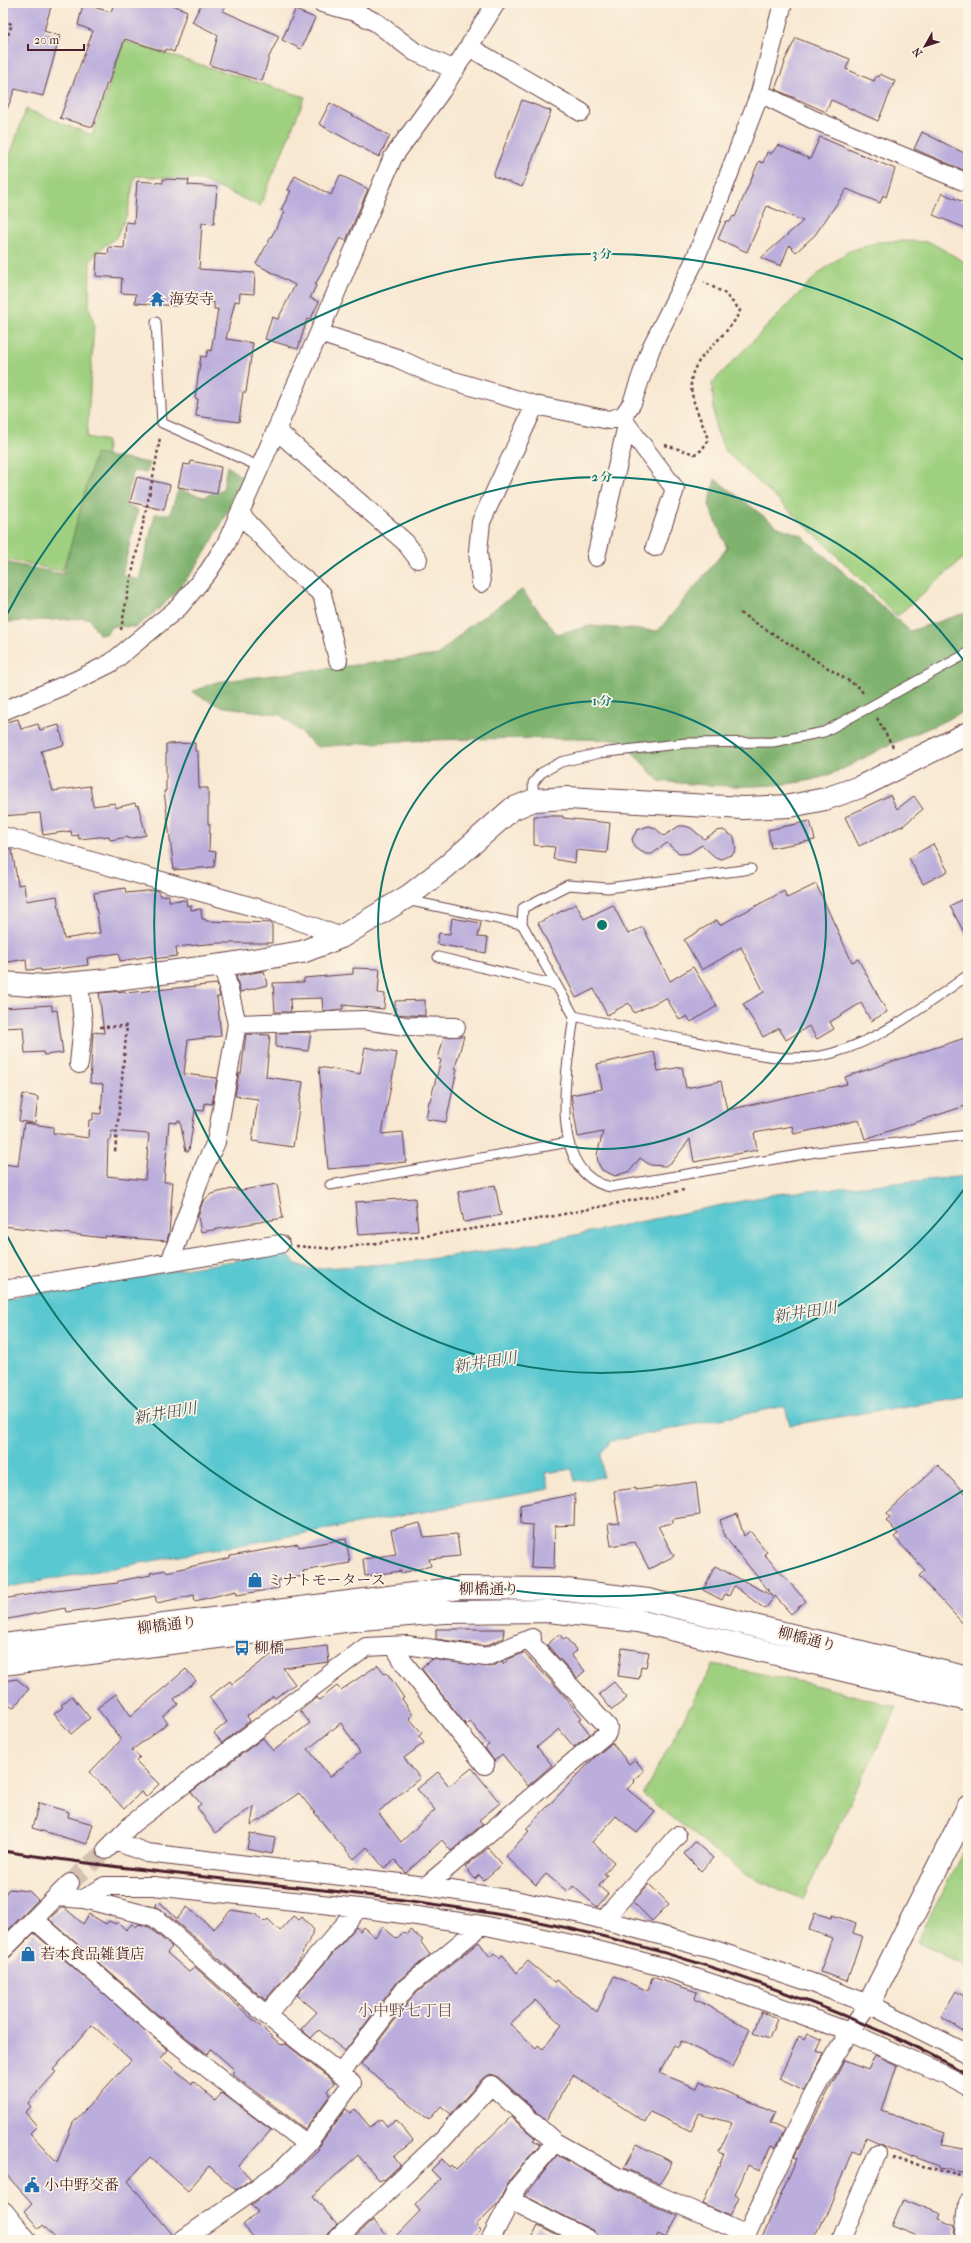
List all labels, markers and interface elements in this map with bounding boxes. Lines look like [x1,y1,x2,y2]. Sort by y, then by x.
scale bar [28,26,84,52]
north arrow [905,26,945,66]
text: 20 m [34,33,59,47]
text: N [910,44,925,59]
text: 3 分 [592,247,612,262]
temple icon: 海安寺 [148,290,166,308]
place label: 海安寺 [169,290,214,308]
text: 2 分 [592,470,612,484]
text: 1 分 [593,694,611,708]
centre of rings [595,918,609,932]
water label: 新井田川 [772,1297,840,1326]
water label: 新井田川 [452,1347,520,1376]
water label: 新井田川 [132,1398,200,1428]
shop icon: ミナトモータース [246,1571,264,1589]
place label: ミナトモータース [267,1571,386,1589]
street label: 柳橋通り [459,1580,519,1598]
street label: 柳橋通り [136,1612,198,1638]
street label: 柳橋通り [776,1623,838,1655]
bus stop icon: 柳橋 [233,1639,251,1657]
place label: 柳橋 [254,1639,284,1657]
shop icon: 若本食品雑貨店 [19,1945,37,1963]
place label: 若本食品雑貨店 [40,1945,145,1963]
district label: 小中野七丁目 [357,2001,453,2020]
public building icon: 小中野交番 [23,2176,41,2194]
place label: 小中野交番 [44,2176,119,2194]

